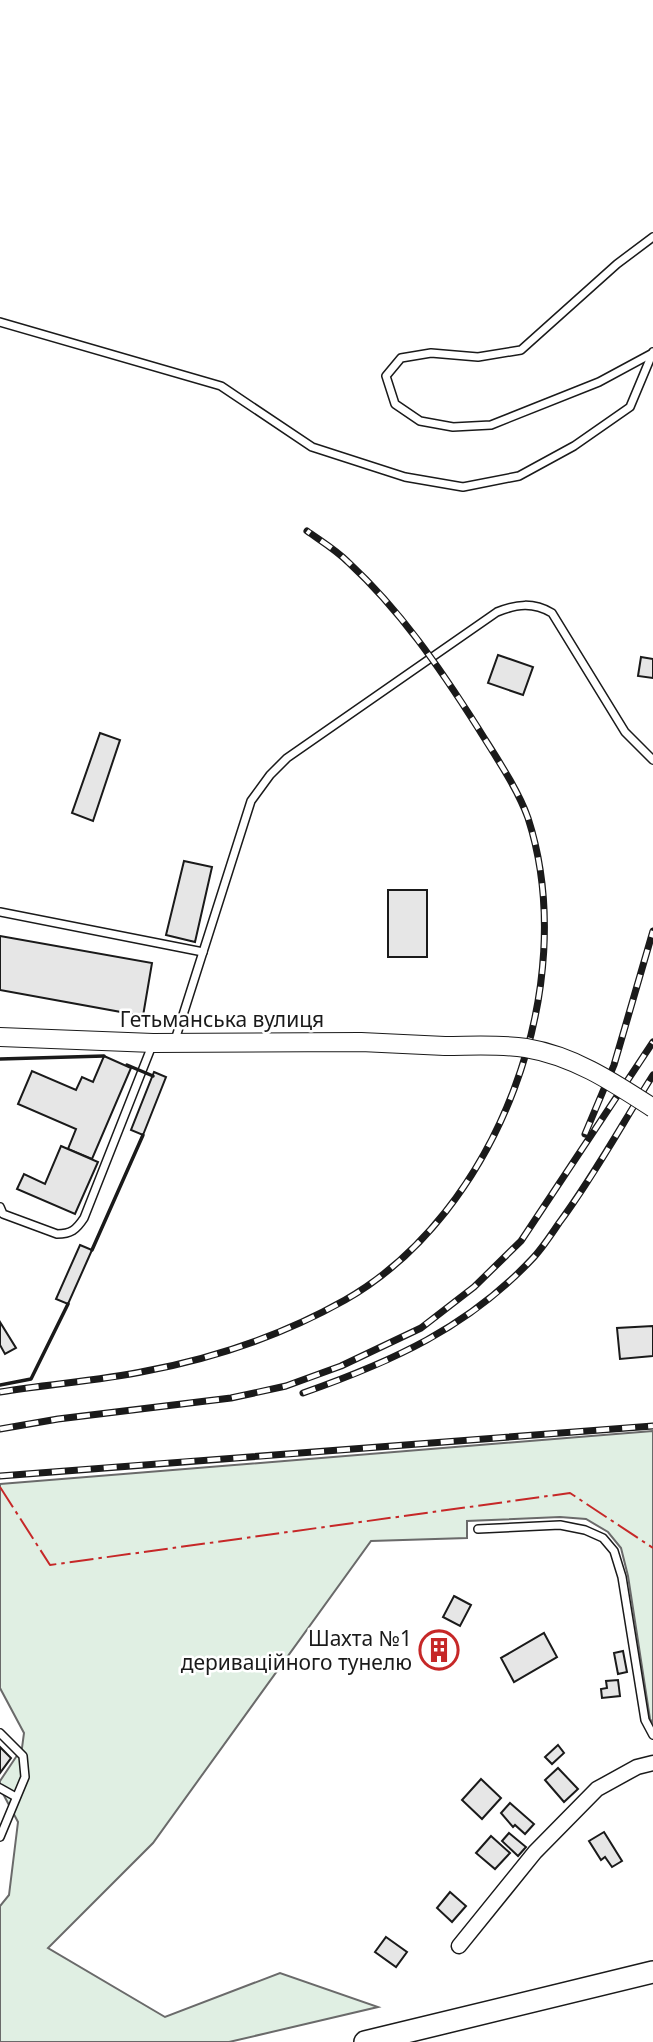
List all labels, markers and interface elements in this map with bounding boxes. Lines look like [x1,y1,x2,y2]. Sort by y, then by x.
street label: Гетьманська вулиця [120,1005,324,1033]
place label: Шахта №1 дериваційного тунелю [181,1624,412,1676]
building icon: Шахта №1 дериваційного тунелю [418,1629,460,1671]

